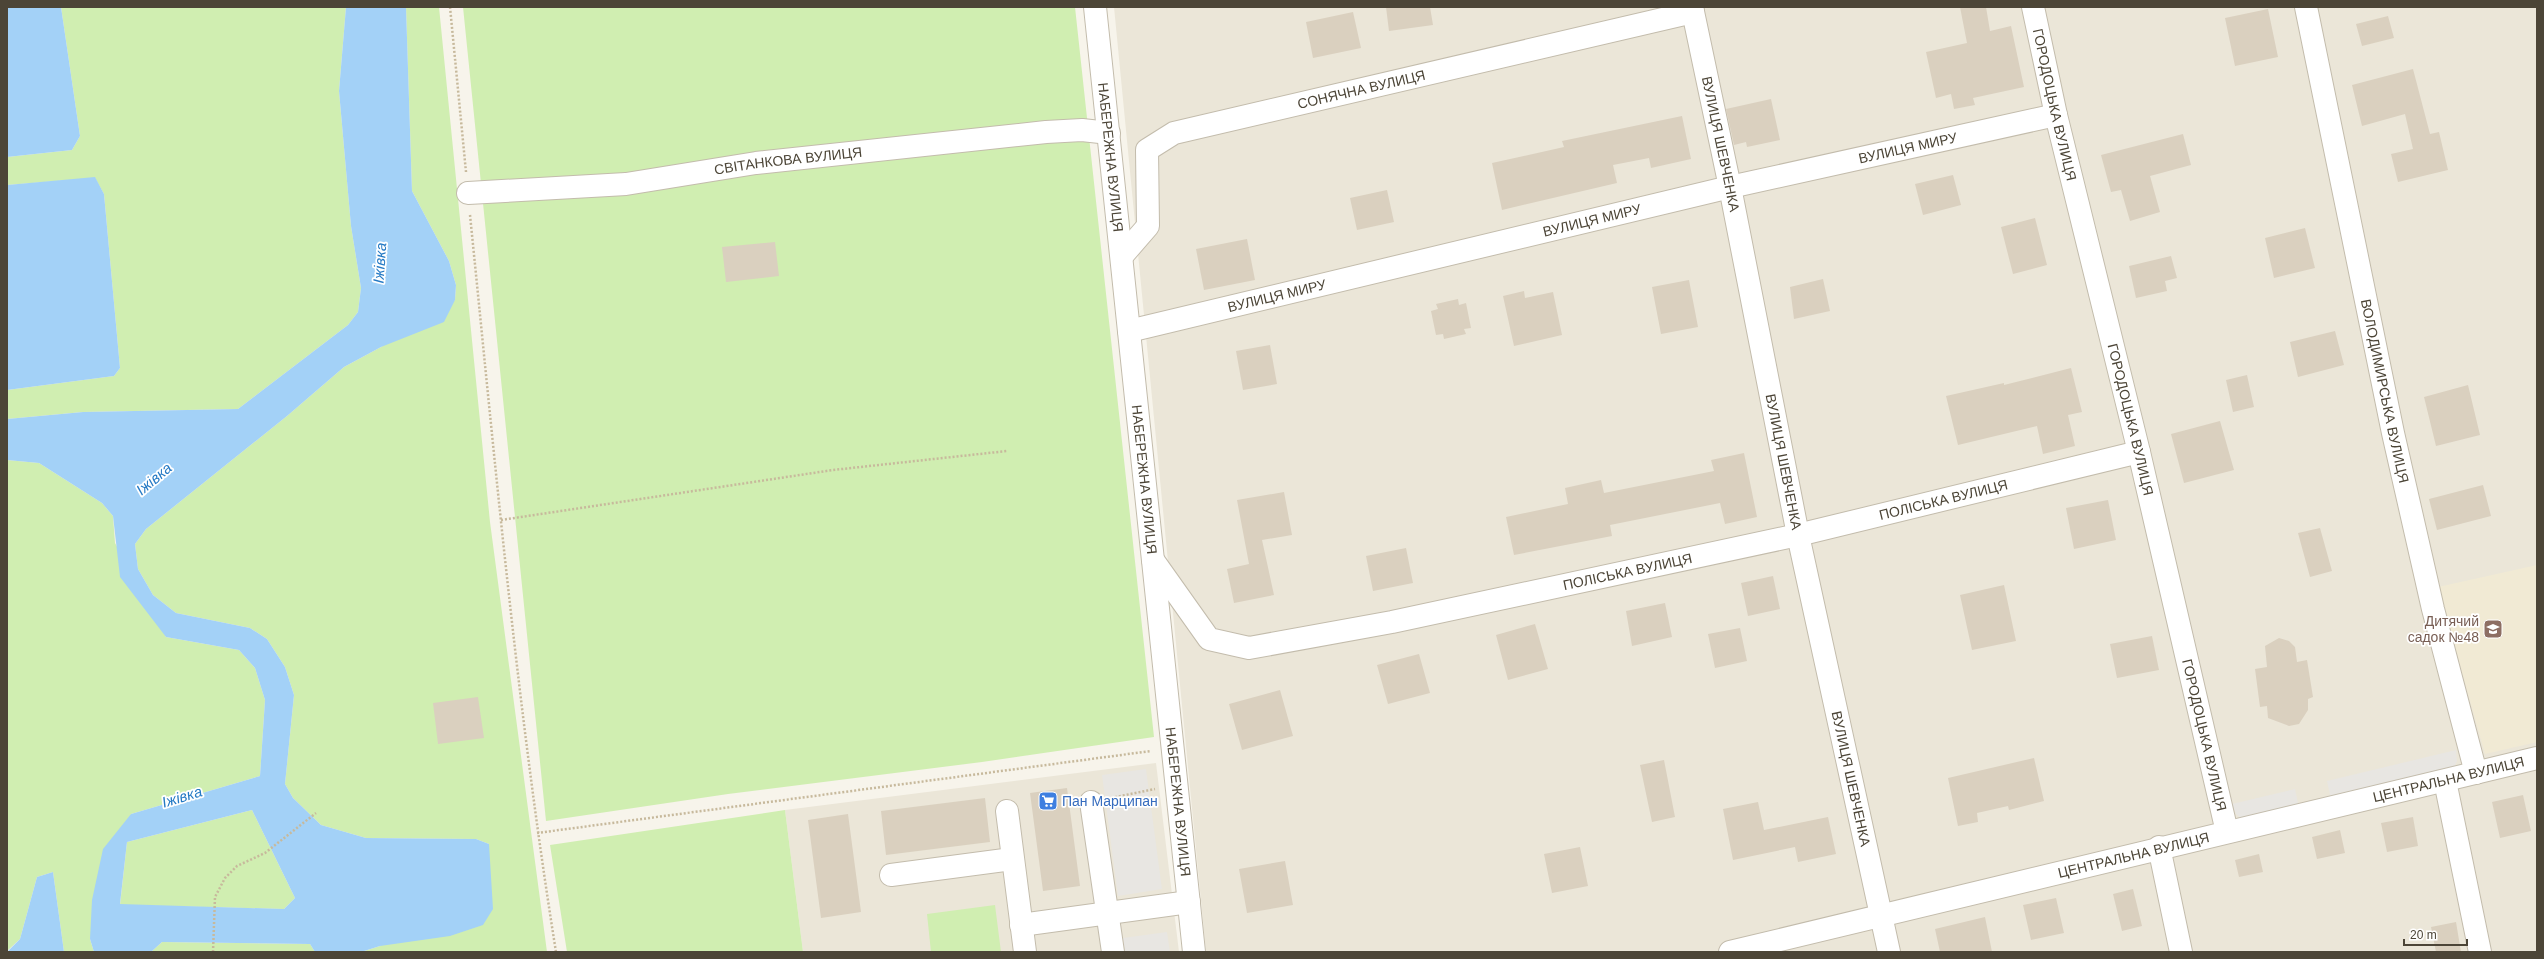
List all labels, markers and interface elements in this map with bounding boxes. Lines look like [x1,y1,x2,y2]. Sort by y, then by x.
street label: ГОРОДОЦЬКА ВУЛИЦЯ [2030,27,2080,182]
street label: СОНЯЧНА ВУЛИЦЯ [1296,67,1427,112]
street label: ВУЛИЦЯ ШЕВЧЕНКА [1699,75,1743,214]
street label: НАБЕРЕЖНА ВУЛИЦЯ [1095,82,1127,233]
street label: ВУЛИЦЯ МИРУ [1857,129,1959,166]
street label: СВІТАНКОВА ВУЛИЦЯ [713,144,863,178]
street label: ВУЛИЦЯ МИРУ [1541,201,1643,240]
water label: Іжівка [370,242,389,284]
street label: ВУЛИЦЯ МИРУ [1226,276,1328,315]
street label: ВОЛОДИМИРСЬКА ВУЛИЦЯ [2358,298,2412,485]
street label: ГОРОДОЦЬКА ВУЛИЦЯ [2105,342,2157,497]
street label: ВУЛИЦЯ ШЕВЧЕНКА [1763,393,1805,532]
street label: НАБЕРЕЖНА ВУЛИЦЯ [1129,404,1160,555]
water label: Іжівка [132,459,175,498]
street label: ПОЛІСЬКА ВУЛИЦЯ [1878,476,2009,523]
street label: ПОЛІСЬКА ВУЛИЦЯ [1561,550,1694,593]
place label: Дитячий садок №48 [2408,613,2479,645]
school or university icon: Дитячий садок №48 [2482,618,2504,640]
street label: ГОРОДОЦЬКА ВУЛИЦЯ [2179,657,2230,813]
street label: ВУЛИЦЯ ШЕВЧЕНКА [1829,710,1874,849]
street label: НАБЕРЕЖНА ВУЛИЦЯ [1162,726,1194,877]
street label: ЦЕНТРАЛЬНА ВУЛИЦЯ [2371,753,2526,805]
water label: Іжівка [160,782,204,811]
supermarket icon: Пан Марципан [1037,790,1059,812]
place label: Пан Марципан [1062,793,1158,809]
street label: ЦЕНТРАЛЬНА ВУЛИЦЯ [2056,829,2211,881]
scale bar [2404,921,2467,947]
text: 20 m [2410,928,2437,942]

